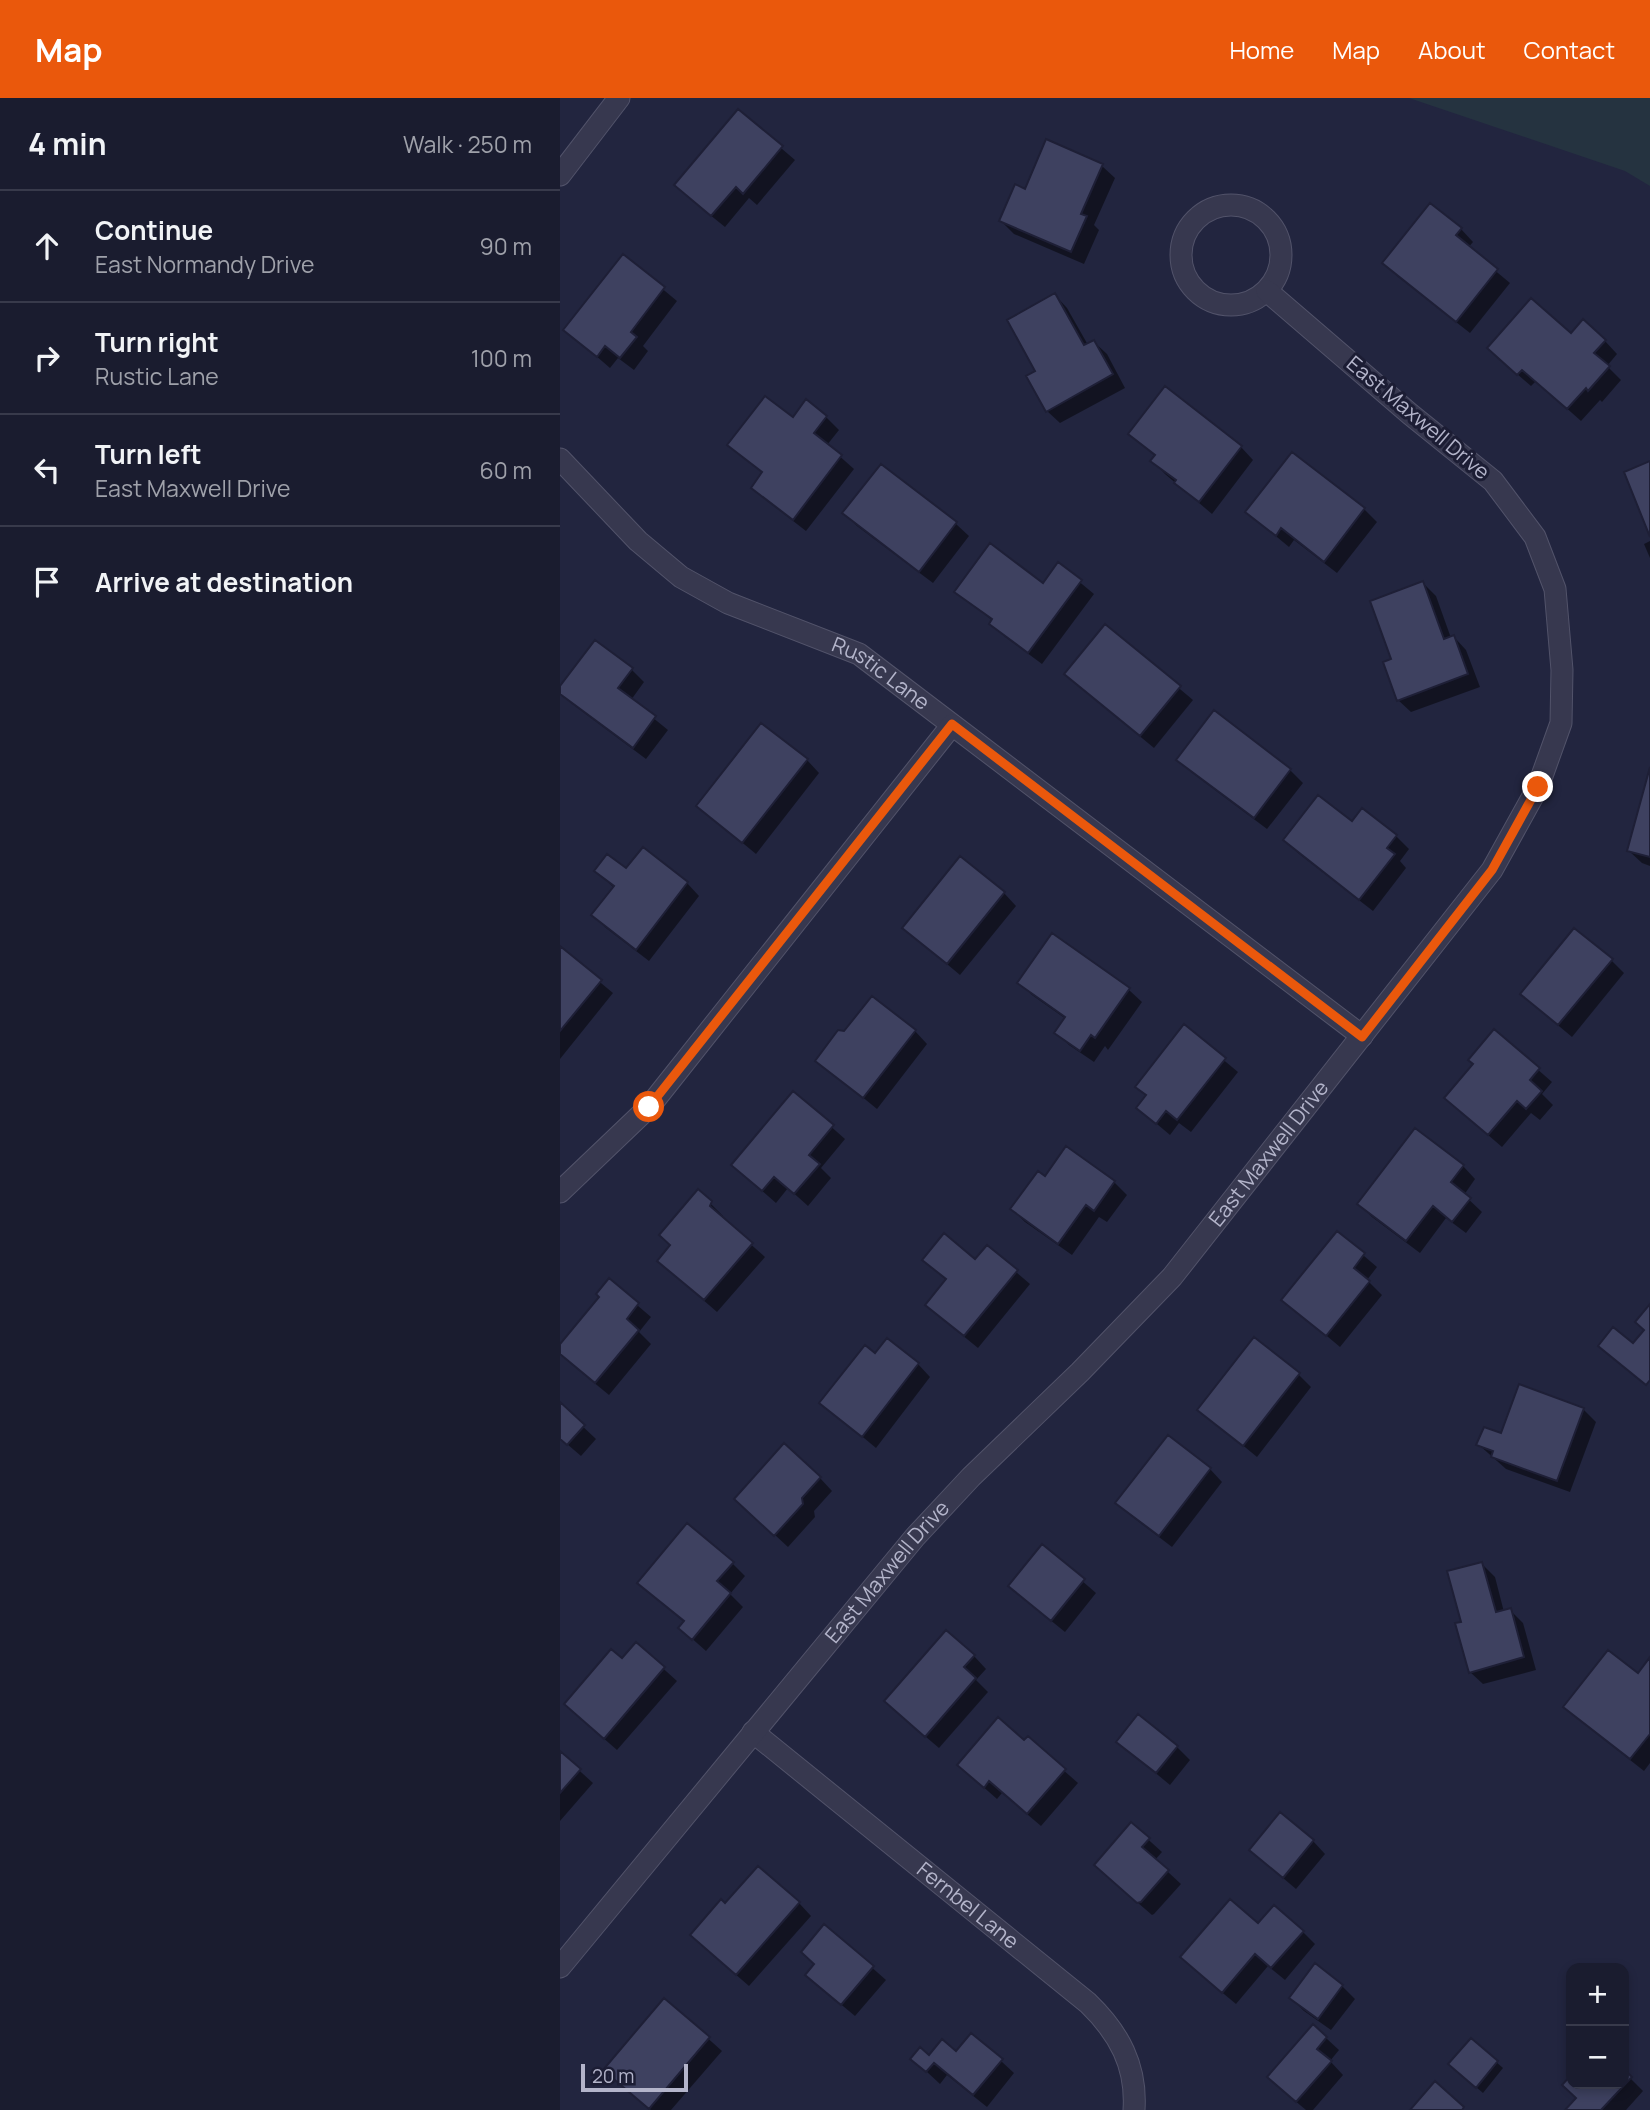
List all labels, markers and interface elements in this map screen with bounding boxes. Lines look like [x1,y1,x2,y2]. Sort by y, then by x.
text: Map [35,27,103,72]
text: Home [1229,33,1294,66]
text: Map [1332,33,1380,66]
text: About [1418,33,1486,66]
text: Contact [1524,33,1615,66]
text: 4 min [28,123,106,164]
text: Walk · 250 m [403,128,532,160]
text: Continue [95,212,213,248]
icon: ahead [28,227,66,265]
text: 90 m [480,230,532,262]
text: East Normandy Drive [95,248,314,280]
text: Turn right [95,324,219,360]
icon: right [28,339,66,377]
text: 100 m [471,342,532,374]
street label: East Maxwell Drive [1341,349,1496,485]
text: Rustic Lane [95,360,219,392]
text: Turn left [95,436,202,472]
icon: left [28,451,66,489]
text: 60 m [480,454,532,486]
text: East Maxwell Drive [95,472,291,504]
icon: arrive [28,563,66,601]
text: Arrive at destination [95,564,353,600]
street label: Rustic Lane [828,630,936,716]
route end [1522,771,1553,802]
street label: East Maxwell Drive [1202,1074,1334,1232]
route start [633,1091,664,1122]
street label: East Maxwell Drive [818,1494,955,1649]
street label: Fernbel Lane [911,1855,1025,1955]
map controls [1566,1963,1629,2089]
button: + [1566,1963,1629,2026]
button: − [1566,2026,1629,2089]
scale bar [581,2061,688,2093]
text: 20 m [592,2063,634,2089]

